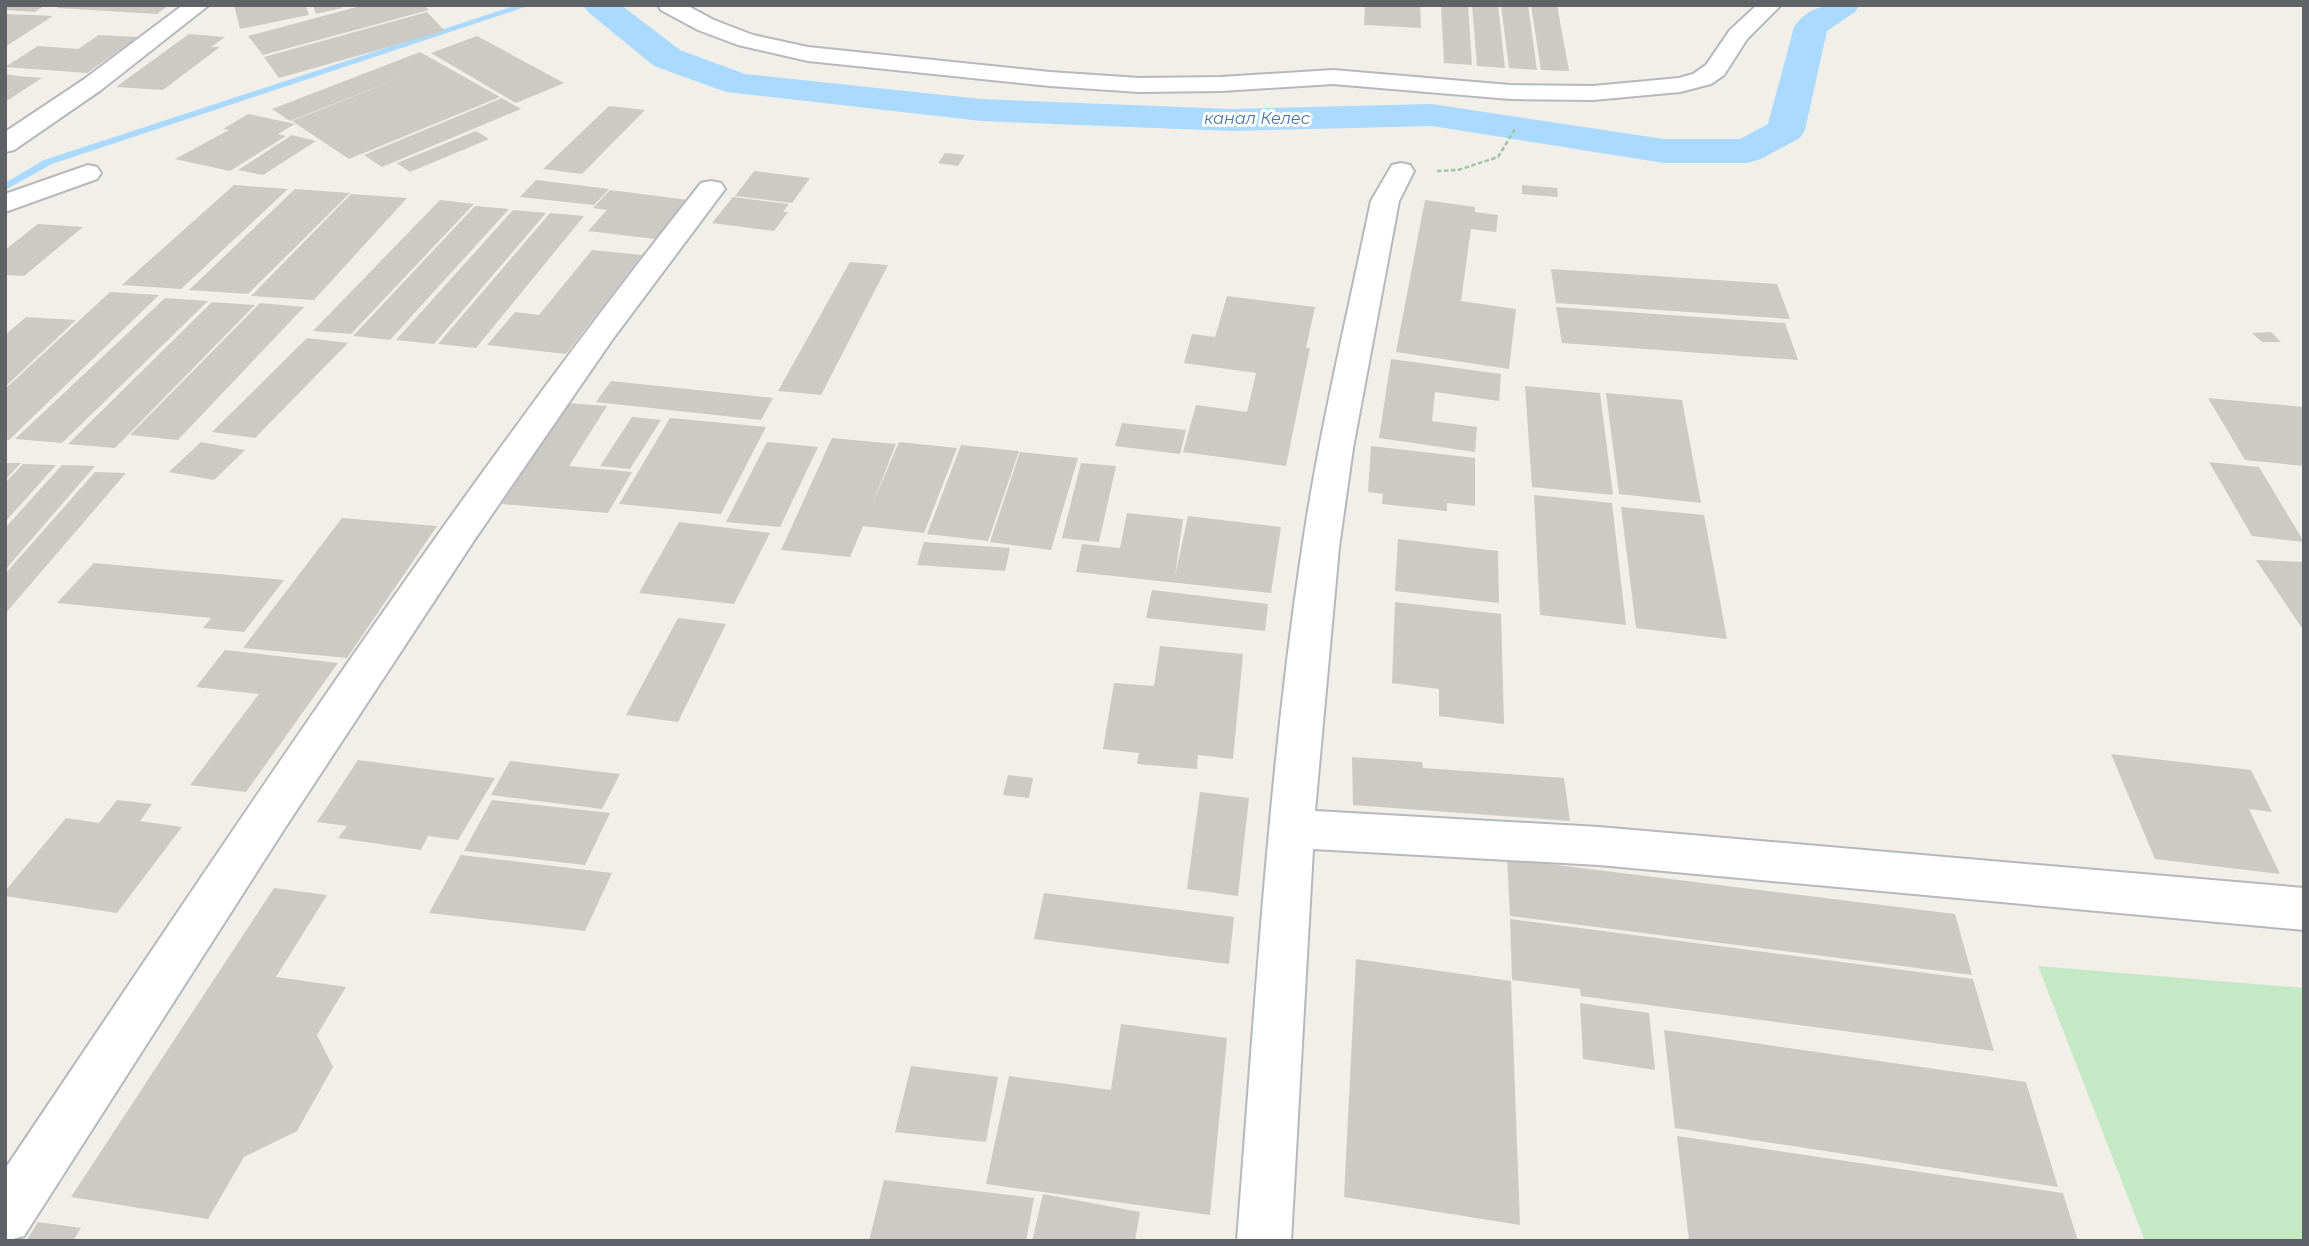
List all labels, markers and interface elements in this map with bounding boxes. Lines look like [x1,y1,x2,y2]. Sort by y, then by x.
water label: канал Келес [1204,109,1311,128]

